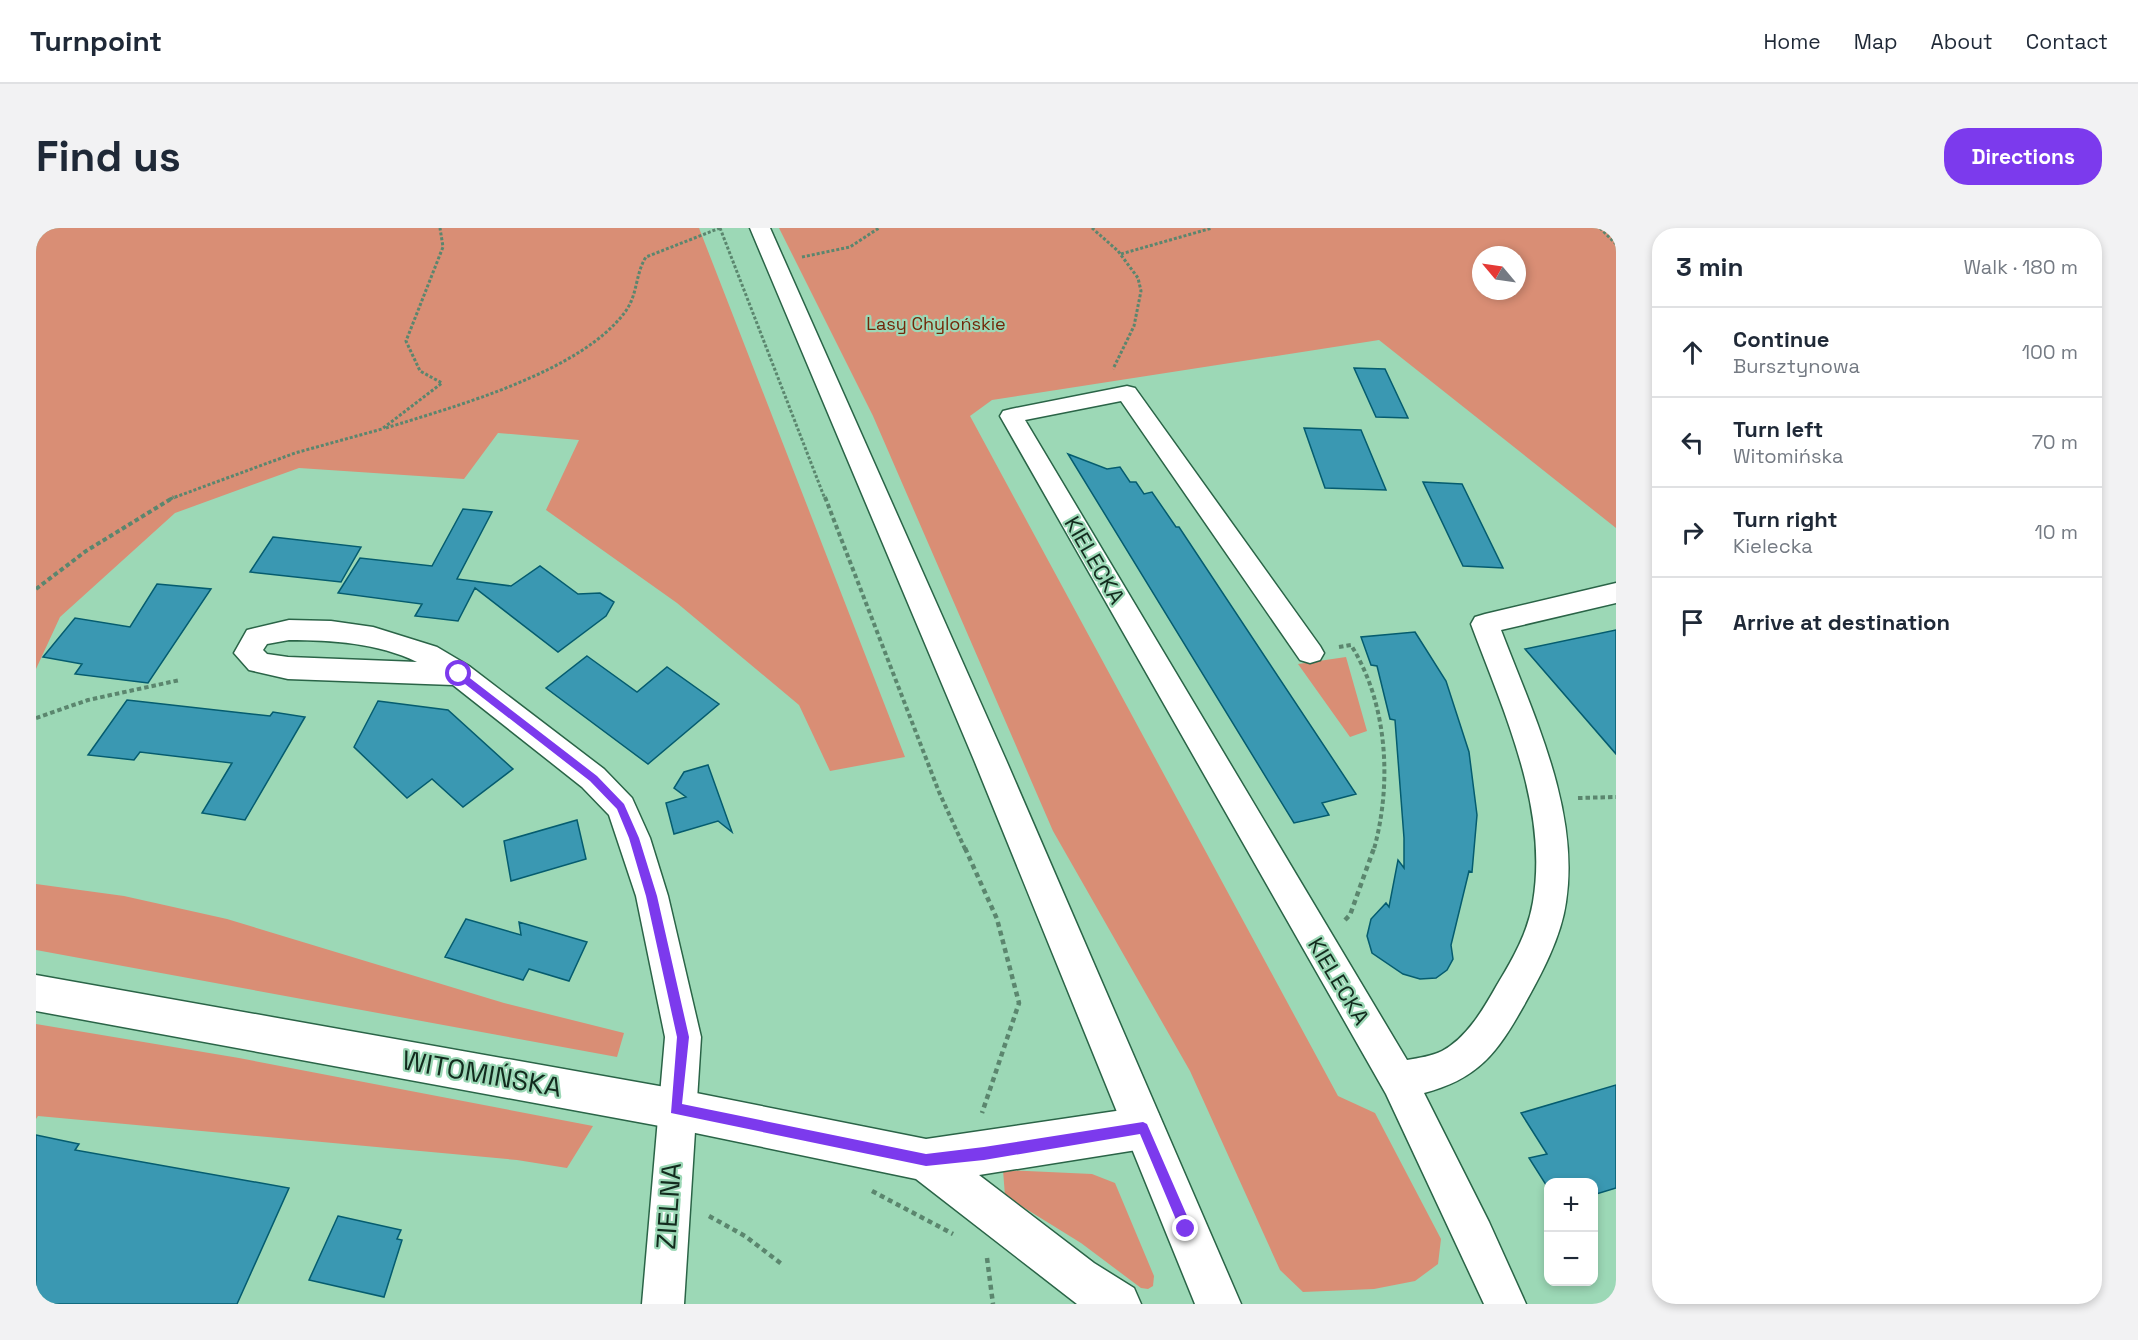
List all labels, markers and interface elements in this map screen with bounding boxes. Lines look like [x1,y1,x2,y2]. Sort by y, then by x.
text: Turnpoint [30,23,162,59]
text: Home [1763,28,1821,55]
text: Map [1854,28,1898,55]
text: About [1931,28,1993,55]
text: Contact [2026,28,2108,55]
button: Directions [1944,128,2102,185]
text: Find us [36,130,181,183]
north arrow [1472,246,1526,300]
text: 3 min [1676,250,1744,284]
text: Walk · 180 m [1964,254,2078,280]
park label: Lasy Chylońskie [866,312,1006,335]
text: Continue [1733,325,1829,353]
icon: ahead [1676,336,1709,369]
text: 100 m [2022,339,2078,365]
text: Bursztynowa [1733,353,1860,379]
text: Turn left [1733,415,1823,443]
icon: left [1676,426,1709,459]
text: 70 m [2032,429,2078,455]
text: Witomińska [1733,443,1844,469]
text: Turn right [1733,505,1838,533]
street label: KIELECKA [1059,511,1131,609]
icon: right [1676,516,1709,549]
text: 10 m [2034,519,2078,545]
text: Kielecka [1733,533,1813,559]
icon: arrive [1676,606,1709,639]
text: Arrive at destination [1733,608,1950,636]
route start [445,660,471,686]
street label: KIELECKA [1302,932,1376,1030]
street label: WITOMIŃSKA [400,1042,565,1105]
street label: ZIELNA [648,1161,689,1251]
map controls [1544,1178,1598,1286]
button: + [1544,1178,1598,1232]
route end [1172,1215,1198,1241]
button: − [1544,1232,1598,1286]

